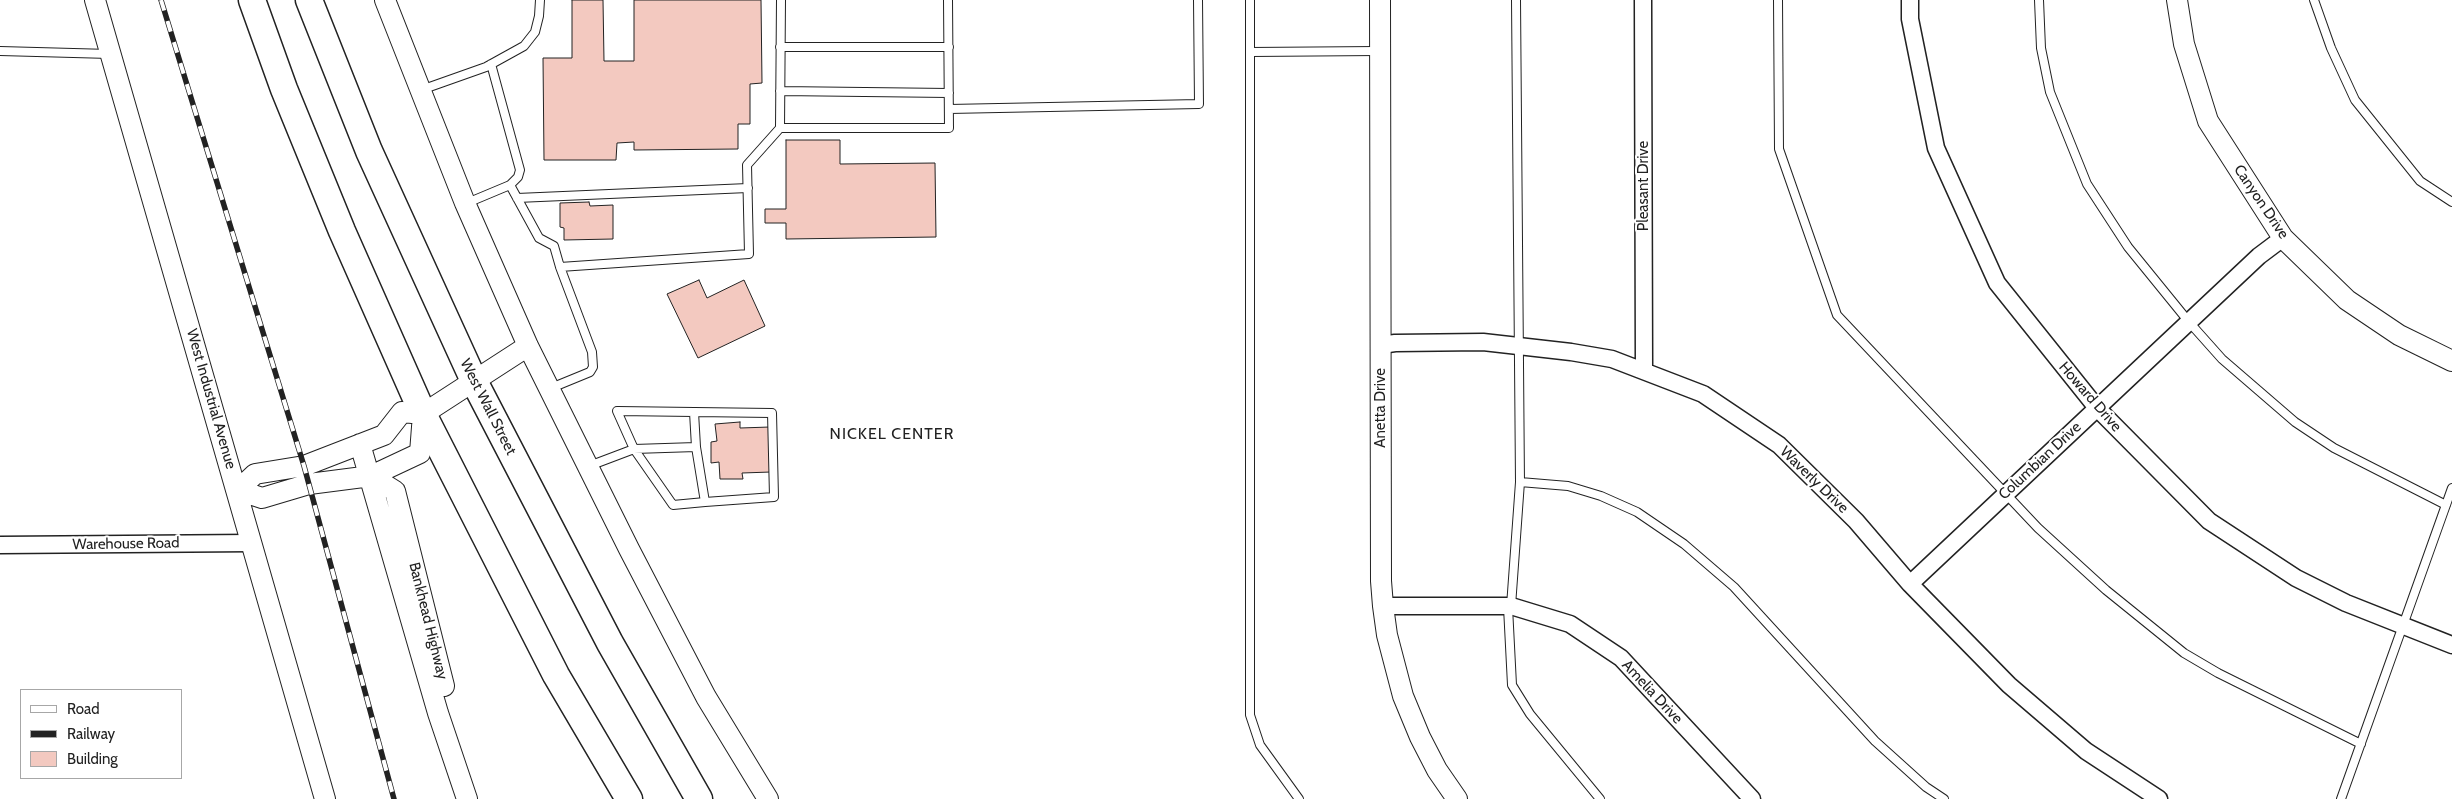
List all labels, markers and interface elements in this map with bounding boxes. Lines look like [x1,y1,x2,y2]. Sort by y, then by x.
street label: Pleasant Drive [1635,141,1653,231]
street label: Canyon Drive [2230,161,2292,243]
street label: West Industrial Avenue [182,327,240,471]
street label: West Wall Street [456,356,520,458]
street label: Howard Drive [2055,358,2125,436]
street label: Anetta Drive [1372,368,1390,448]
street label: Columbian Drive [1995,418,2085,504]
district label: NICKEL CENTER [828,424,956,444]
street label: Waverly Drive [1776,443,1852,517]
street label: Warehouse Road [72,534,180,554]
street label: Bankhead Highway [405,560,451,682]
street label: Amelia Drive [1618,656,1686,728]
legend [20,689,182,779]
text: Road [67,700,100,718]
text: Railway [67,725,115,743]
text: Building [67,750,118,768]

